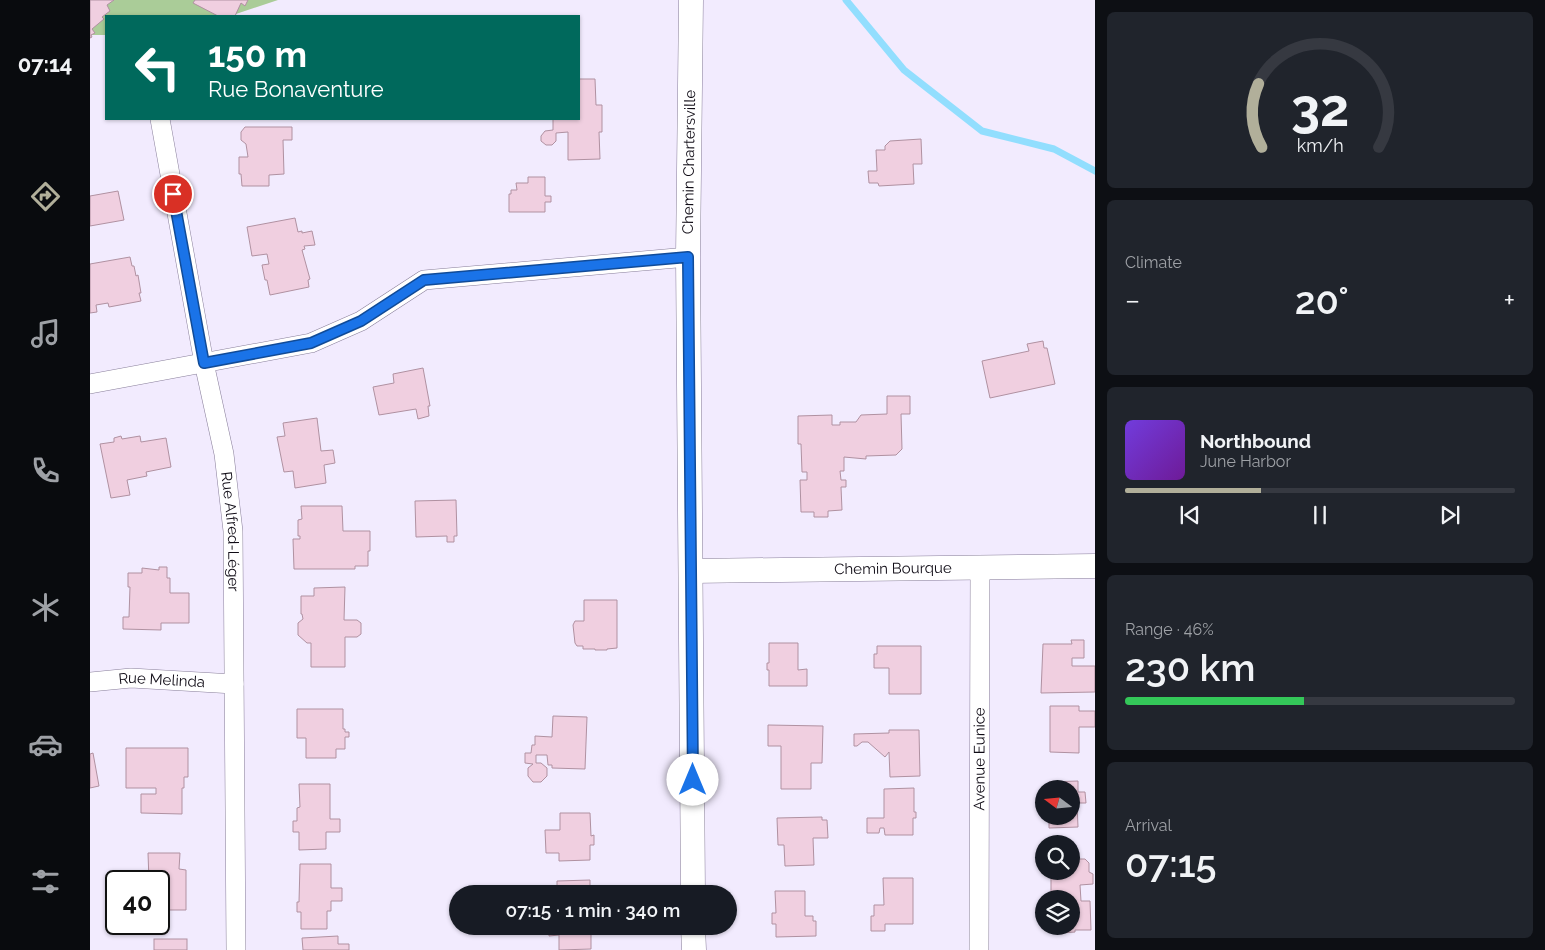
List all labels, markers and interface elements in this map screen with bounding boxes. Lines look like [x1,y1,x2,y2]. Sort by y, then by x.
text: 150 m [208,34,307,75]
icon: left [125,35,190,100]
text: 07:14 [18,51,72,77]
text: Rue Bonaventure [208,76,384,102]
text: 32 [1291,77,1349,138]
street label: Chemin Chartersville [679,90,699,234]
text: km/h [1296,135,1344,156]
pin [152,173,194,215]
icon: directions [28,179,63,214]
icon: arrive [159,180,187,208]
text: Climate [1125,253,1182,272]
text: 20° [1295,278,1349,323]
text: − [1125,284,1140,317]
text: + [1503,284,1515,317]
icon: music [28,316,63,351]
text: Northbound [1200,430,1311,452]
text: June Harbor [1200,452,1291,471]
icon: phone [28,453,63,488]
street label: Rue Alfred-Léger [217,471,242,592]
icon: previous [1176,501,1204,529]
icon: pause [1306,501,1334,529]
icon: next [1436,501,1464,529]
street label: Chemin Bourque [834,559,952,578]
icon: climate [28,590,63,625]
text: Range · 46% [1125,620,1214,639]
text: 230 km [1125,645,1256,690]
street label: Rue Melinda [118,669,206,691]
street label: Avenue Eunice [970,707,989,811]
icon: car [28,727,63,762]
position arrow [666,753,718,805]
north arrow [1035,780,1080,825]
map controls [1035,780,1080,935]
text: Arrival [1125,816,1172,835]
button: search [1035,835,1080,880]
text: 07:15 [1125,841,1216,886]
icon: filters [28,864,63,899]
speed limit sign: 40 [105,870,170,935]
button: layers [1035,890,1080,935]
text: 07:15 · 1 min · 340 m [506,899,680,921]

